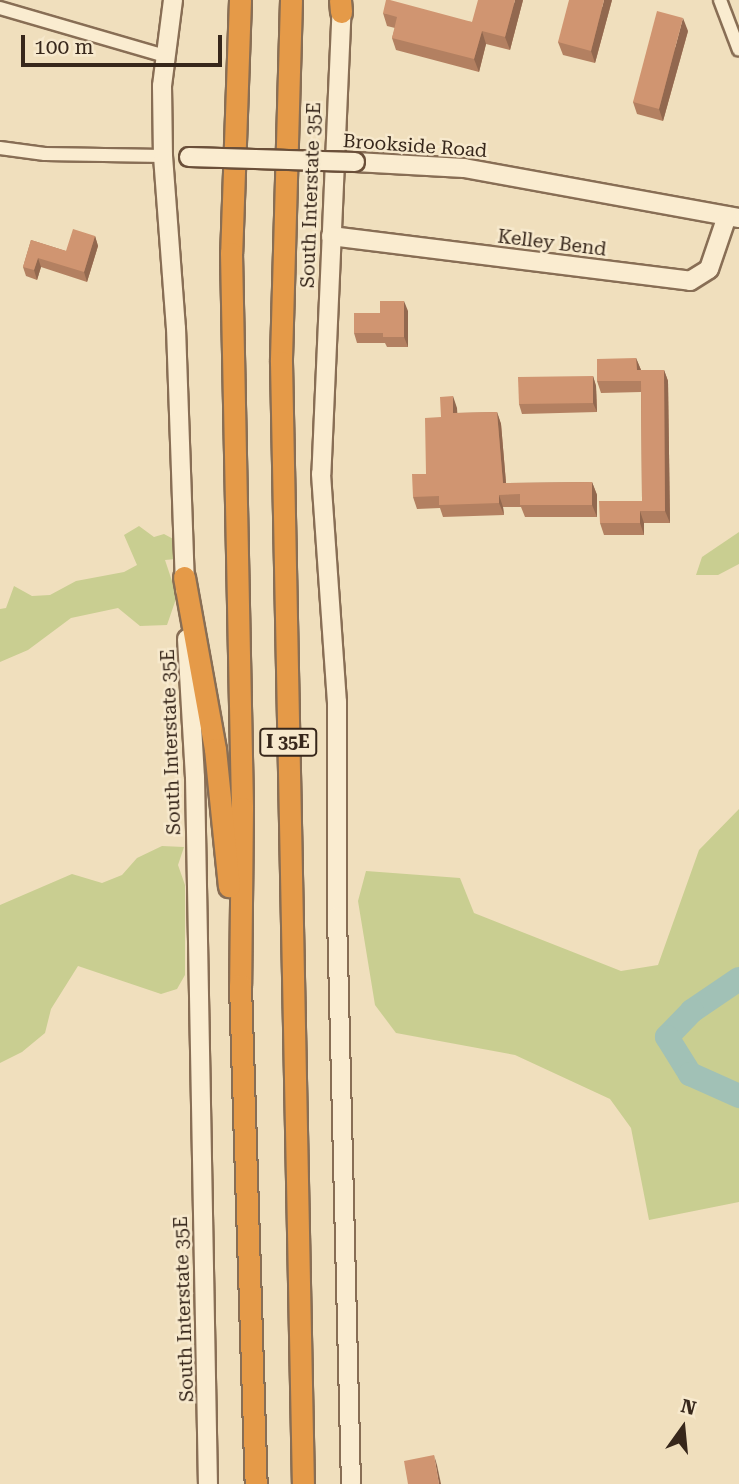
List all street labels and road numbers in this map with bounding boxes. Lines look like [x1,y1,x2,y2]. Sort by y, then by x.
street label: South Interstate 35E [296,102,326,288]
street label: Brookside Road [342,130,488,162]
street label: Kelley Bend [496,225,608,261]
street label: South Interstate 35E [156,649,186,835]
road number: I 35E [258,728,318,756]
street label: South Interstate 35E [169,1216,199,1402]

